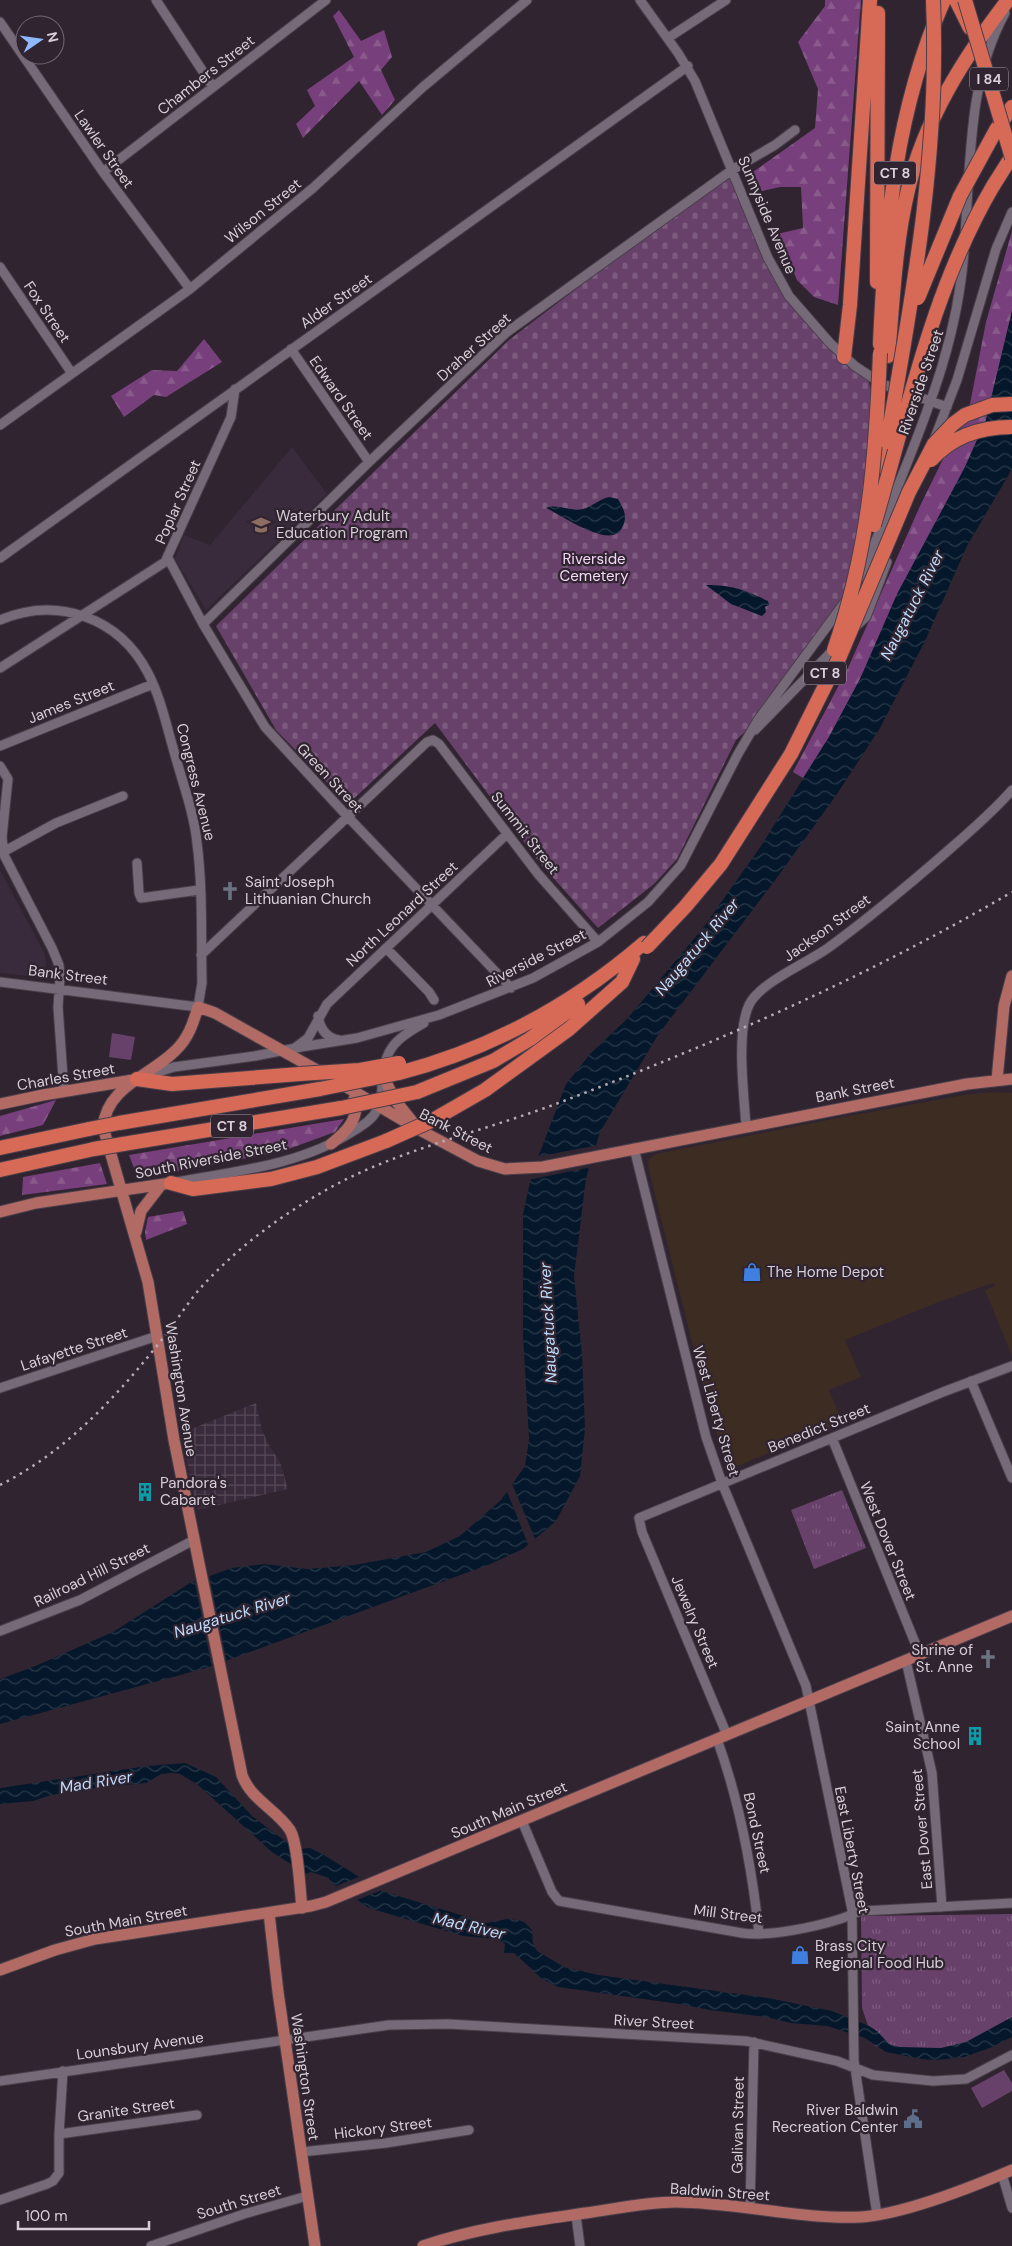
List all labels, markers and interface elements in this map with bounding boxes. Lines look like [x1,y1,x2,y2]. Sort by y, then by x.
north arrow [15,15,65,65]
text: N [43,30,63,44]
street label: Chambers Street [153,31,259,119]
road number: I 84 [970,68,1008,90]
street label: Lawler Street [70,106,138,192]
street label: Sunnyside Avenue [733,153,801,277]
road number: CT 8 [874,162,916,184]
street label: Wilson Street [221,174,306,248]
street label: Alder Street [296,269,376,333]
street label: Fox Street [19,277,75,347]
street label: Draher Street [433,308,515,386]
street label: Riverside Street [894,327,948,437]
street label: Edward Street [305,352,377,444]
street label: Poplar Street [151,457,206,547]
place label: Waterbury Adult Education Program [276,506,408,543]
school or university icon: Waterbury Adult Education Program [250,514,272,536]
water label: Naugatuck River [875,545,949,664]
park label: Riverside Cemetery [560,549,629,586]
road number: CT 8 [804,661,846,684]
street label: James Street [25,676,117,728]
street label: Congress Avenue [172,721,220,843]
street label: Green Street [292,739,368,817]
street label: Summit Street [486,787,564,879]
street label: North Leonard Street [342,857,462,971]
place label: Saint Joseph Lithuanian Church [245,872,371,909]
church icon: Saint Joseph Lithuanian Church [219,880,241,902]
street label: Jackson Street [779,890,875,966]
water label: Naugatuck River [650,893,745,1000]
street label: Riverside Street [483,924,590,992]
street label: Bank Street [27,960,109,990]
street label: Charles Street [16,1059,117,1095]
street label: Bank Street [814,1073,896,1107]
street label: Bank Street [416,1104,496,1158]
road number: CT 8 [211,1114,253,1138]
street label: South Riverside Street [133,1134,289,1184]
water label: Naugatuck River [534,1261,562,1384]
shop icon: The Home Depot [741,1261,763,1283]
place label: The Home Depot [767,1262,884,1282]
street label: Washington Avenue [160,1320,202,1458]
street label: Lafayette Street [18,1322,130,1376]
street label: West Liberty Street [688,1343,744,1479]
street label: Benedict Street [765,1398,873,1458]
place label: Pandora's Cabaret [160,1473,227,1510]
street label: West Dover Street [855,1479,921,1603]
building icon: Pandora's Cabaret [134,1481,156,1503]
street label: Railroad Hill Street [31,1538,153,1612]
street label: Jewelry Street [666,1572,724,1672]
water label: Naugatuck River [171,1587,294,1643]
place label: Shrine of St. Anne [911,1640,973,1677]
church icon: Shrine of St. Anne [977,1648,999,1670]
place label: Saint Anne School [885,1717,960,1754]
building icon: Saint Anne School [964,1725,986,1747]
water label: Mad River [58,1766,135,1798]
street label: East Dover Street [907,1768,937,1890]
street label: South Main Street [448,1776,570,1843]
street label: East Liberty Street [830,1785,874,1916]
street label: Bond Street [739,1791,775,1876]
street label: South Main Street [63,1900,189,1942]
street label: Mill Street [692,1900,764,1928]
water label: Mad River [431,1907,508,1945]
place label: Brass City Regional Food Hub [815,1936,944,1973]
shop icon: Brass City Regional Food Hub [789,1944,811,1966]
street label: River Street [613,2010,695,2034]
street label: Washington Street [286,2012,324,2142]
street label: Lounsbury Avenue [75,2027,205,2065]
street label: Galivan Street [727,2076,749,2174]
street label: Granite Street [76,2093,176,2127]
place label: River Baldwin Recreation Center [772,2100,898,2137]
public building icon: River Baldwin Recreation Center [902,2108,924,2130]
street label: Hickory Street [333,2112,433,2144]
street label: Baldwin Street [669,2179,771,2205]
street label: South Street [194,2180,284,2224]
scale bar [18,2198,149,2230]
text: 100 m [25,2206,68,2226]

